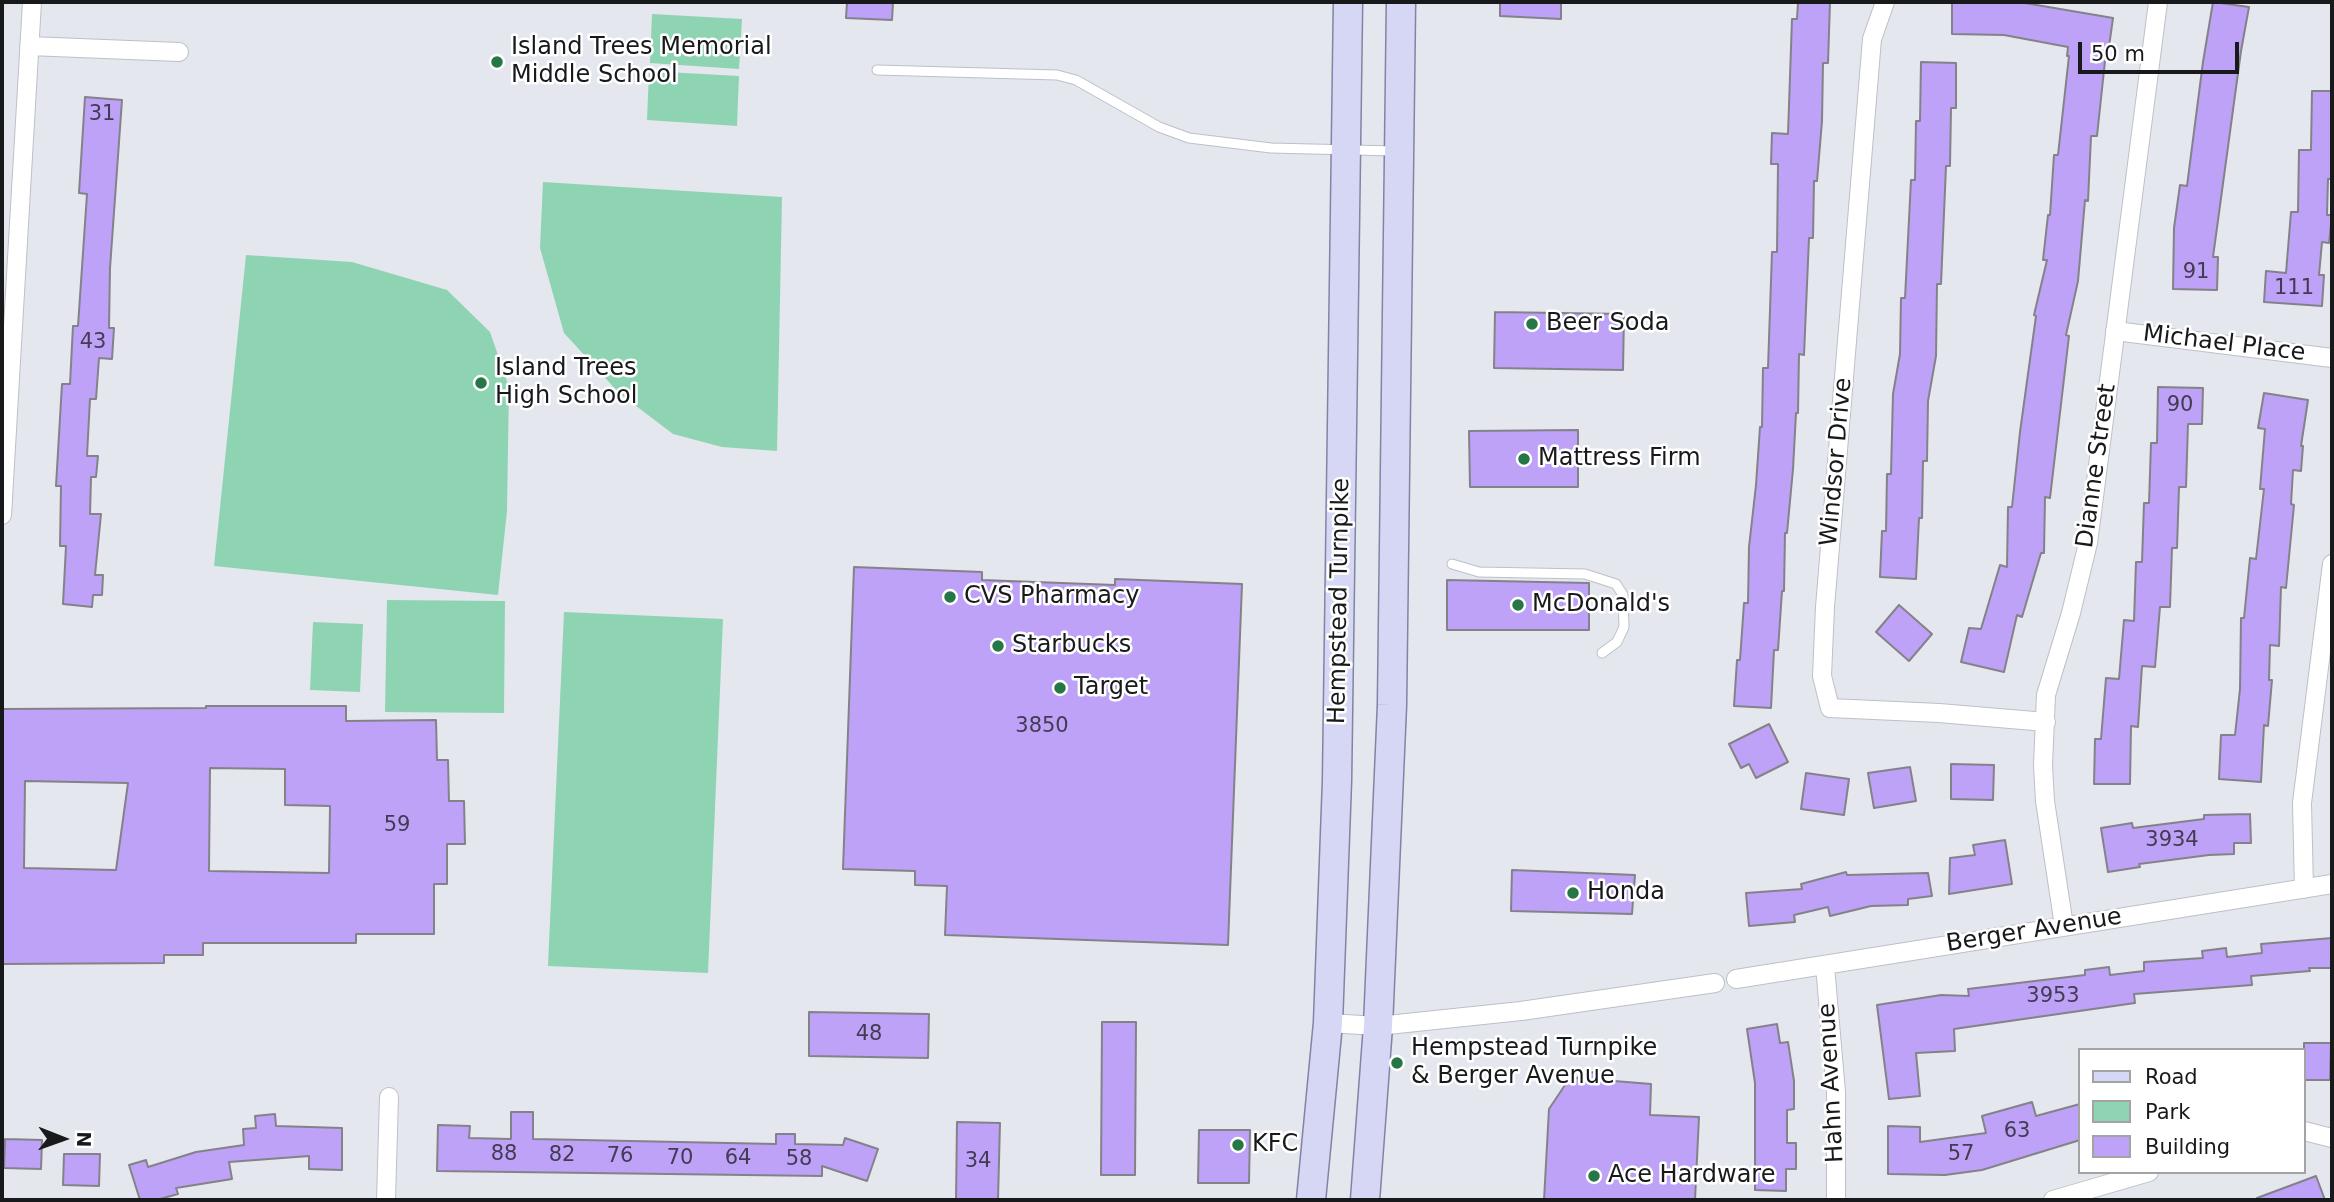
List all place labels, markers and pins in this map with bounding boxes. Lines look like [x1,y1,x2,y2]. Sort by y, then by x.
place label: Island Trees Memorial Middle School [511,34,772,90]
marker: Island Trees Memorial Middle School [489,54,505,70]
place label: Beer Soda [1546,310,1669,338]
marker: Beer Soda [1524,316,1540,332]
place label: Island Trees High School [495,355,637,411]
marker: Island Trees High School [473,375,489,391]
place label: Mattress Firm [1538,445,1701,473]
marker: Mattress Firm [1516,451,1532,467]
place label: CVS Pharmacy [964,583,1139,611]
marker: CVS Pharmacy [942,589,958,605]
place label: McDonald's [1532,591,1670,619]
marker: McDonald's [1510,597,1526,613]
place label: Starbucks [1012,632,1131,660]
marker: Starbucks [990,638,1006,654]
place label: Target [1074,674,1148,702]
marker: Target [1052,680,1068,696]
place label: Honda [1587,879,1665,907]
marker: Honda [1565,885,1581,901]
place label: Hempstead Turnpike & Berger Avenue [1411,1035,1657,1091]
marker: Hempstead Turnpike & Berger Avenue [1389,1055,1405,1071]
place label: KFC [1252,1131,1298,1159]
marker: KFC [1230,1137,1246,1153]
place label: Ace Hardware [1608,1162,1775,1190]
marker: Ace Hardware [1586,1168,1602,1184]

